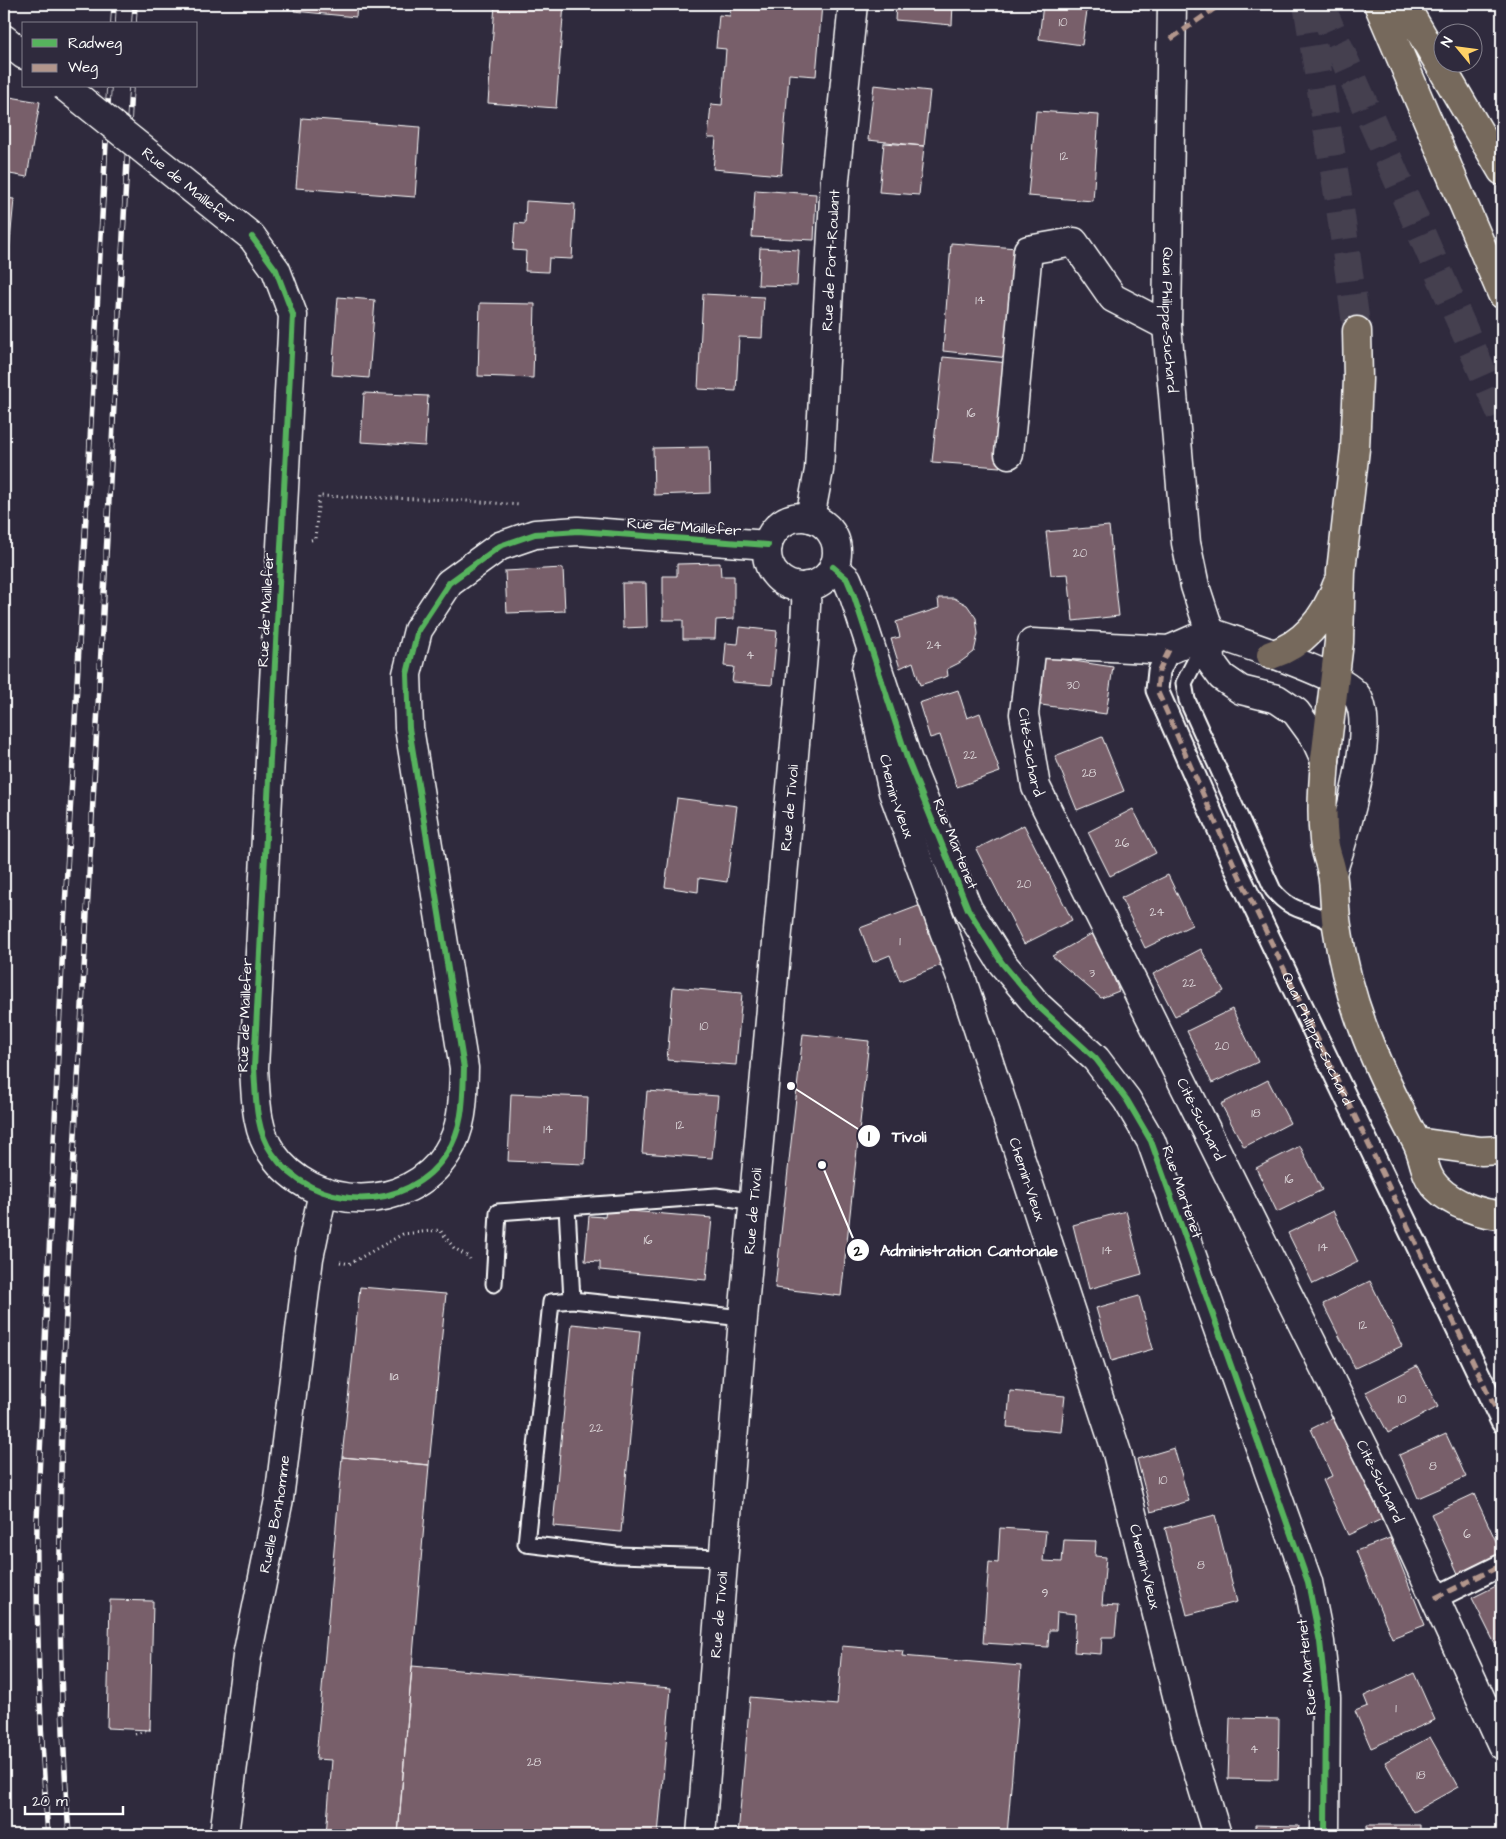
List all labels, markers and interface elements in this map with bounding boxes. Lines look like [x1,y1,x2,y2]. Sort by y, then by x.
house number: 10 [1058,14,1068,31]
legend [22,22,198,88]
north arrow [1434,22,1484,72]
text: Radweg [68,33,122,55]
text: N [1437,33,1458,51]
text: Weg [68,57,98,79]
street label: Rue de Maillefer [137,142,240,230]
house number: 12 [1060,148,1068,165]
street label: Rue de Port-Roulant [816,189,845,331]
street label: Quai Philippe-Suchard [1156,247,1183,394]
house number: 14 [975,292,985,309]
house number: 16 [966,405,976,422]
street label: Rue de Maillefer [626,513,742,541]
house number: 20 [1073,545,1088,562]
street label: Rue de Maillefer [253,552,279,668]
house number: 24 [926,637,942,654]
house number: 4 [746,647,754,664]
house number: 30 [1066,677,1080,694]
street label: Cité-Suchard [1013,707,1050,800]
house number: 22 [963,747,977,764]
street label: Chemin-Vieux [874,752,920,842]
street label: Rue de Tivoli [775,763,804,852]
house number: 28 [1082,765,1097,782]
street label: Rue Martenet [927,795,983,893]
house number: 26 [1115,835,1130,852]
house number: 20 [1017,876,1032,893]
house number: 24 [1149,904,1165,921]
house number: 1 [899,933,901,950]
street label: Rue de Maillefer [233,957,257,1073]
house number: 3 [1089,965,1095,982]
street label: Quai Philippe-Suchard [1276,968,1359,1109]
house number: 22 [1182,975,1196,992]
house number: 10 [699,1018,709,1035]
house number: 20 [1215,1038,1230,1055]
street label: Cité-Suchard [1171,1074,1230,1164]
house number: 18 [1251,1105,1261,1122]
house number: 12 [676,1117,684,1134]
house number: 14 [543,1121,553,1138]
callout: Tivoli [856,1121,936,1152]
text: 1 [868,1126,870,1147]
text: Tivoli [891,1126,927,1148]
street label: Chemin-Vieux [1004,1135,1051,1225]
street label: Rue Martenet [1156,1143,1208,1241]
street label: Rue de Tivoli [738,1166,767,1255]
house number: 16 [1284,1171,1294,1188]
house number: 16 [643,1232,653,1249]
callout: Administration Cantonale [846,1235,1068,1266]
house number: 14 [1318,1239,1328,1256]
text: Administration Cantonale [880,1240,1058,1262]
text: 2 [853,1241,863,1262]
house number: 14 [1102,1242,1112,1259]
house number: 12 [1359,1317,1367,1334]
house number: 11a [389,1368,399,1385]
house number: 10 [1397,1391,1407,1408]
house number: 22 [589,1420,603,1437]
street label: Cité-Suchard [1351,1436,1409,1526]
street label: Ruelle Bonhomme [254,1454,295,1575]
house number: 8 [1429,1458,1437,1475]
house number: 10 [1158,1472,1168,1489]
street label: Chemin-Vieux [1124,1522,1166,1612]
house number: 6 [1463,1526,1471,1543]
house number: 8 [1197,1557,1205,1574]
street label: Rue de Tivoli [705,1570,733,1659]
house number: 9 [1042,1585,1049,1602]
street label: Rue Martenet [1292,1618,1322,1716]
house number: 1 [1395,1700,1397,1717]
house number: 4 [1250,1741,1258,1758]
house number: 28 [527,1754,542,1771]
house number: 18 [1416,1767,1426,1784]
scale bar [25,1784,122,1816]
text: 20 m [32,1791,68,1812]

